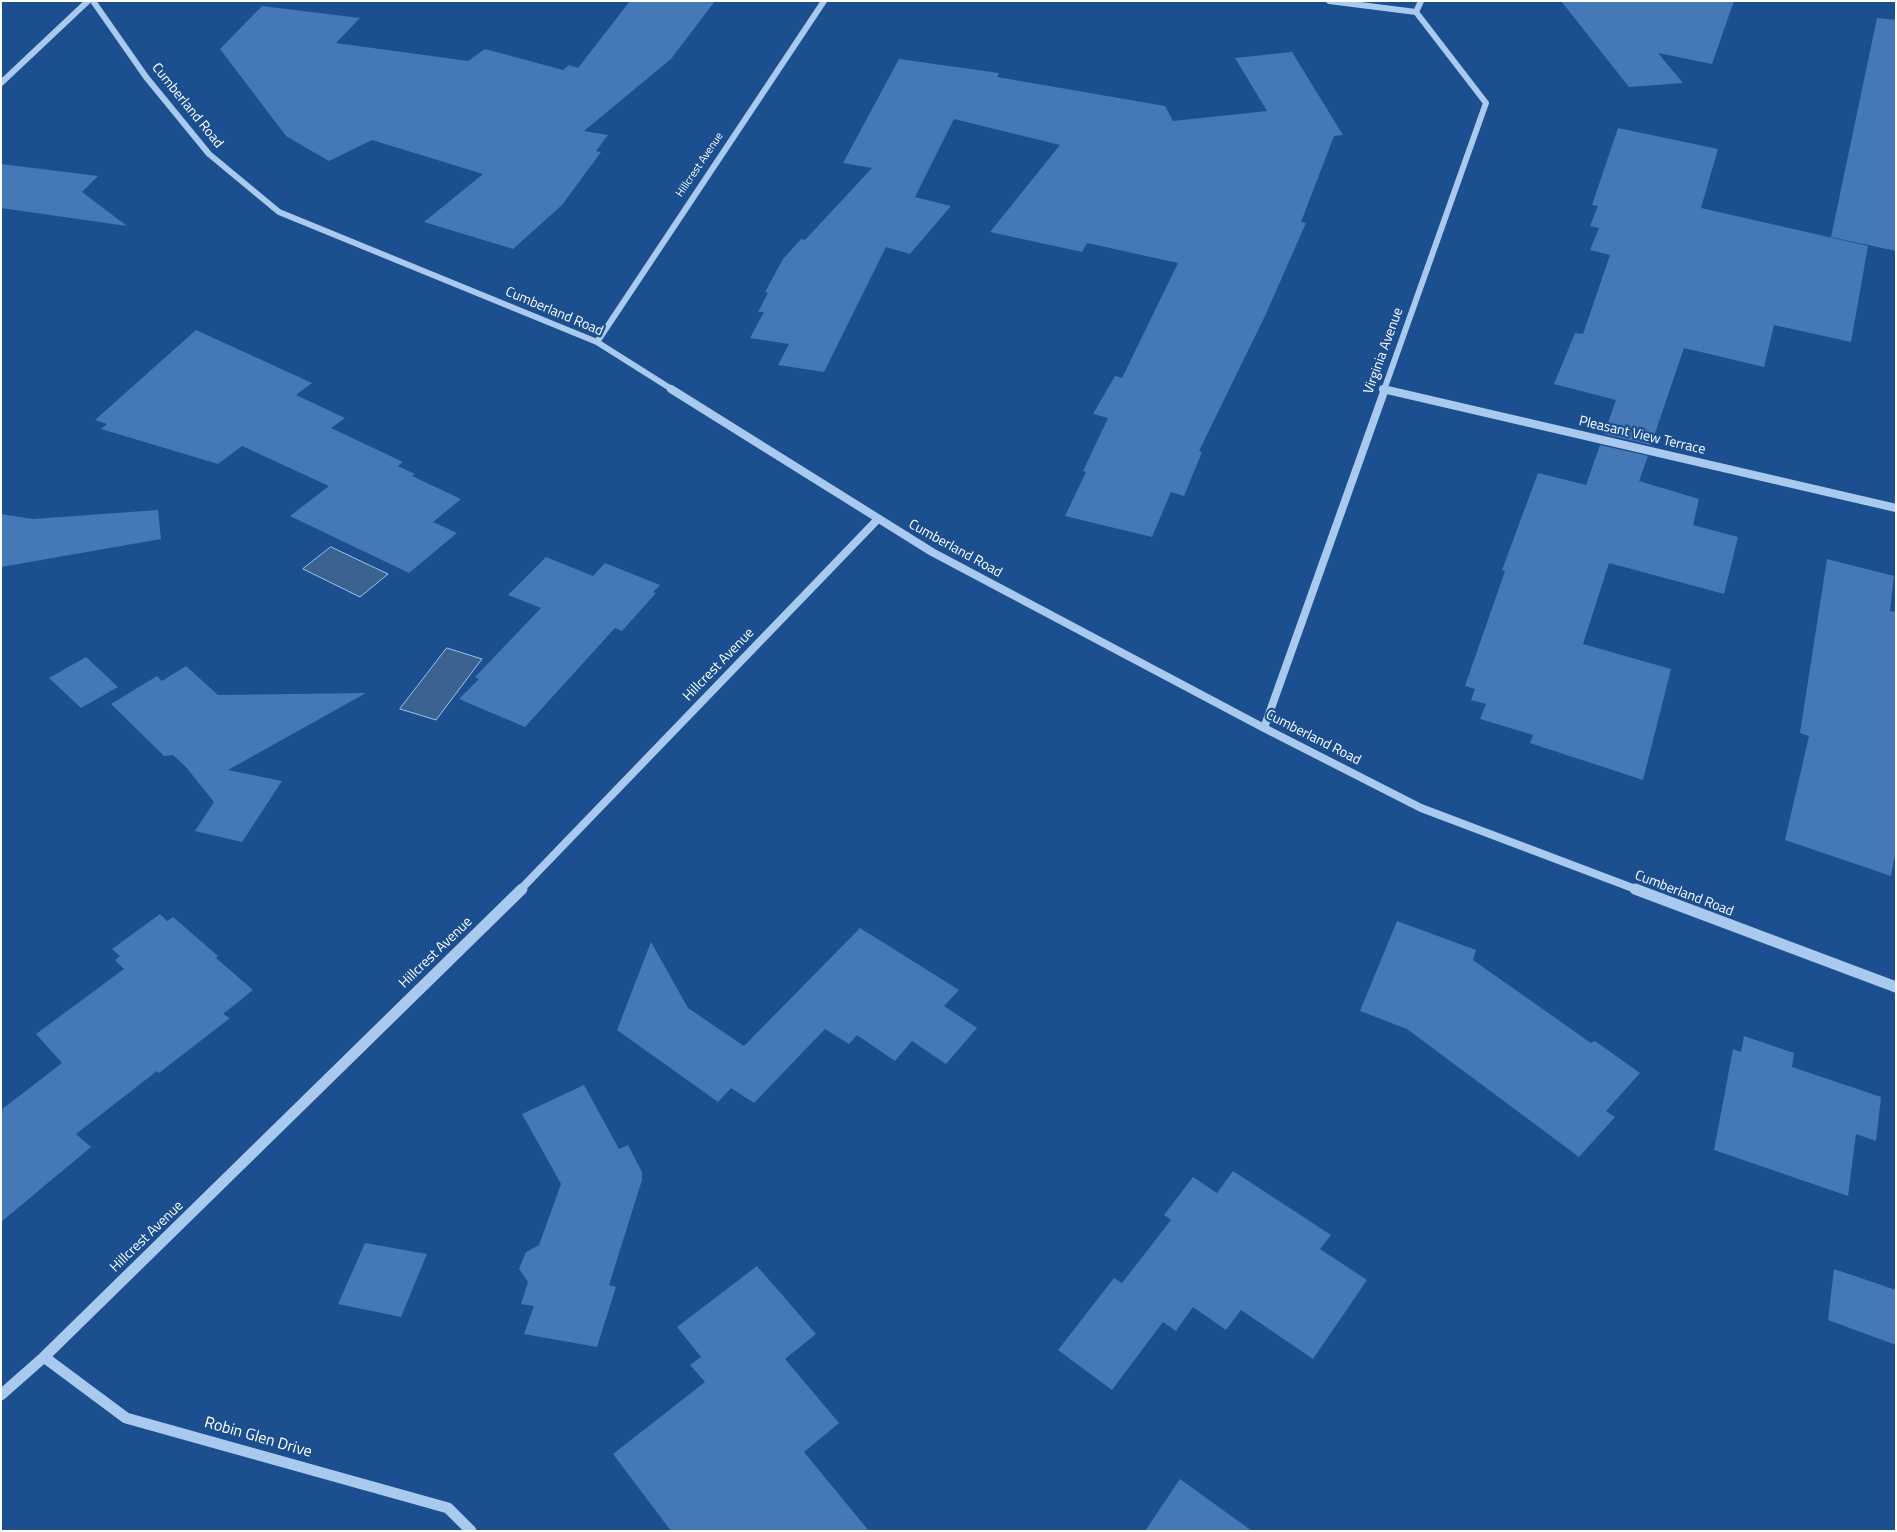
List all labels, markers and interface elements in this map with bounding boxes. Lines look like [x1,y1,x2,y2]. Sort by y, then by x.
street label: Cumberland Road [148,60,226,152]
street label: Hillcrest Avenue [674,130,726,200]
street label: Cumberland Road [503,284,605,340]
street label: Virginia Avenue [1361,306,1407,396]
street label: Pleasant View Terrace [1577,413,1707,459]
street label: Cumberland Road [905,516,1005,582]
street label: Hillcrest Avenue [680,625,758,705]
street label: Cumberland Road [1263,707,1363,769]
street label: Cumberland Road [1632,867,1736,921]
street label: Hillcrest Avenue [396,914,476,992]
street label: Hillcrest Avenue [107,1198,187,1276]
street label: Robin Glen Drive [202,1413,314,1463]

